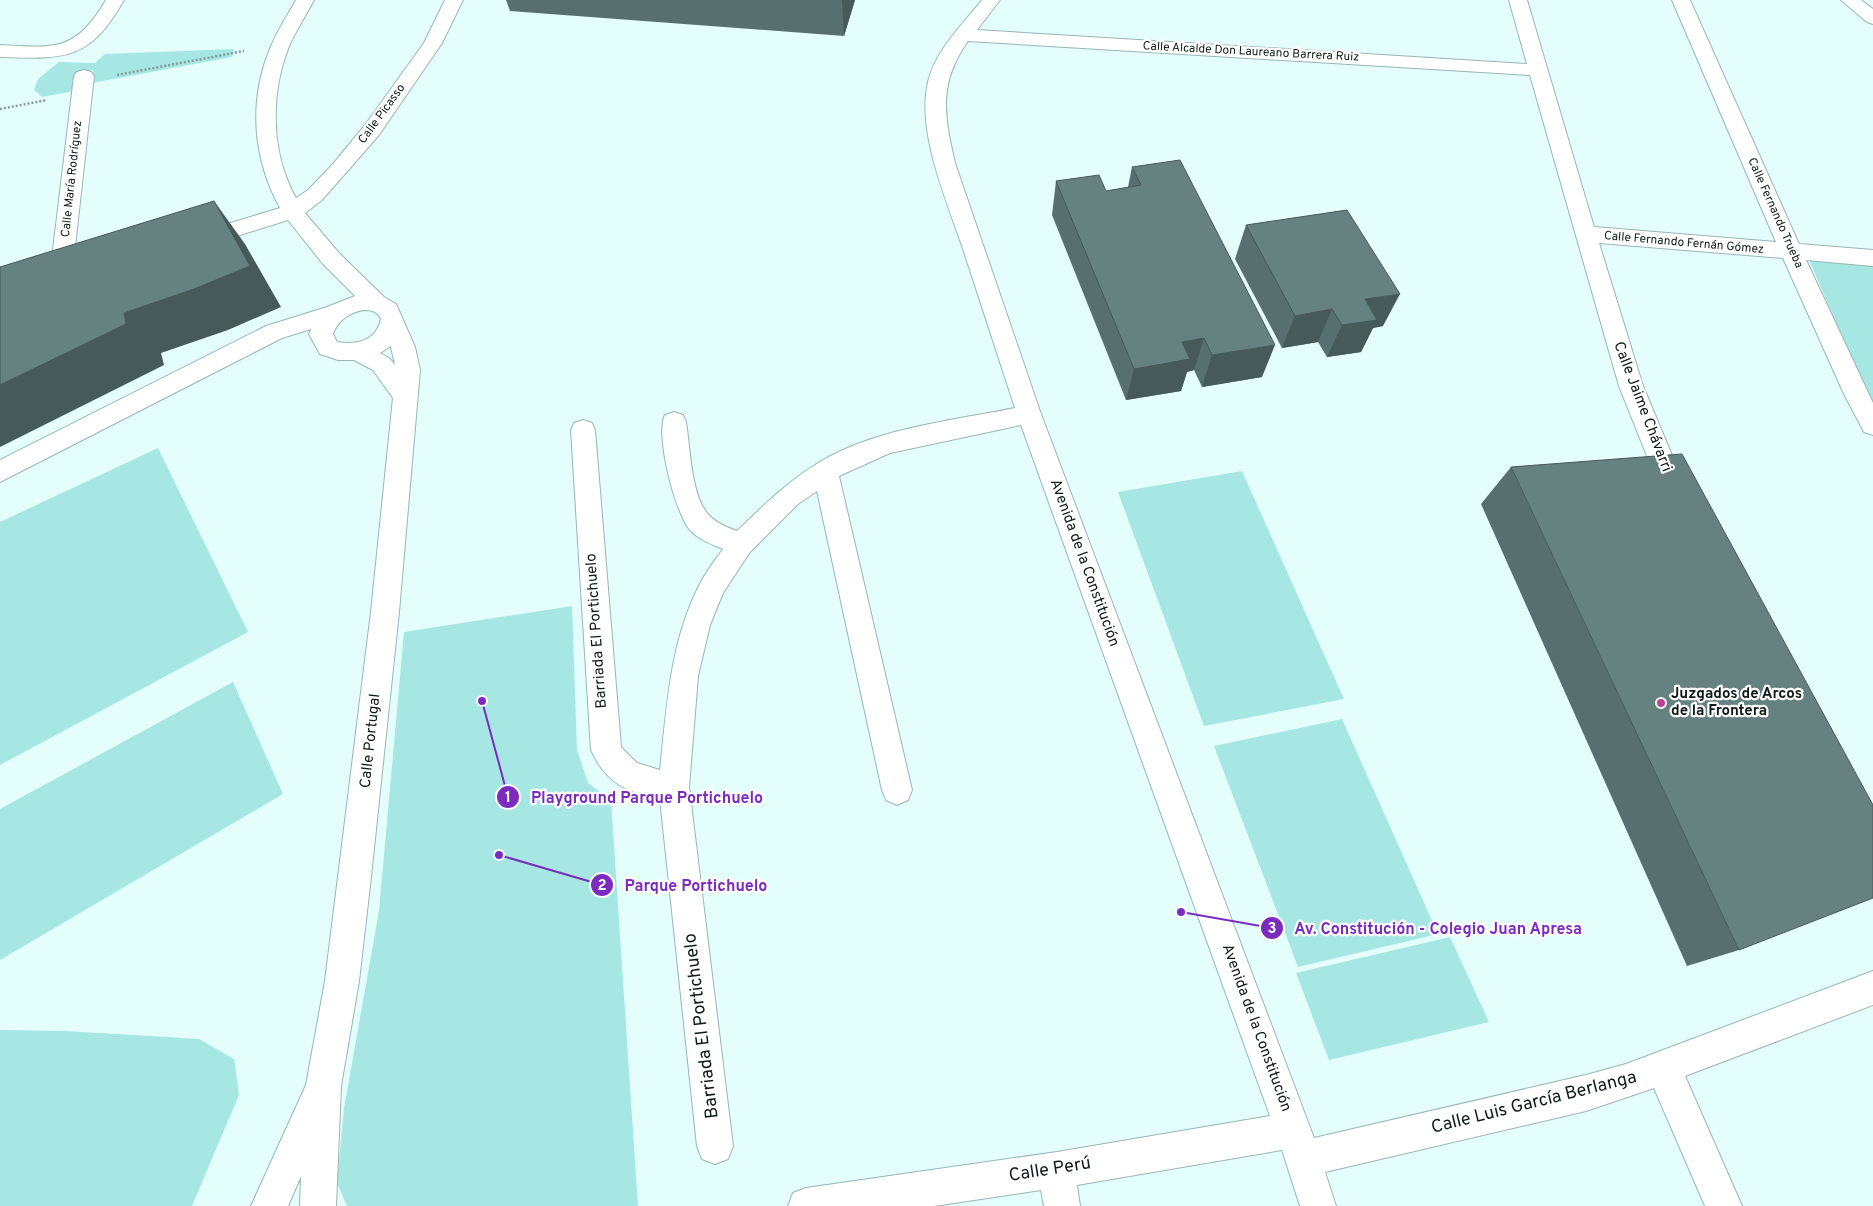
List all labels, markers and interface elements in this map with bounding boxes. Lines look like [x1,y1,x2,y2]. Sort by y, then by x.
street label: Calle Alcalde Don Laureano Barrera Ruiz [1142,38,1360,66]
street label: Calle Picasso [355,81,409,147]
street label: Calle María Rodríguez [58,120,86,238]
street label: Calle Fernando Trueba [1743,155,1807,271]
street label: Calle Fernando Fernán Gómez [1603,228,1765,258]
street label: Calle Jaime Chávarri [1608,339,1676,475]
street label: Avenida de la Constitución [1045,477,1123,649]
street label: Barriada El Portichuelo [582,553,612,709]
place label: Juzgados de Arcos de la Frontera [1671,685,1802,721]
street label: Calle Portugal [357,693,385,789]
marker: Juzgados de Arcos de la Frontera [1655,697,1667,709]
callout: Playground Parque Portichuelo [496,782,773,813]
text: 1 [505,789,511,808]
text: Playground Parque Portichuelo [531,789,763,809]
callout: Parque Portichuelo [590,870,778,901]
text: 2 [597,877,607,896]
text: Parque Portichuelo [625,877,767,897]
callout: Av. Constitución - Colegio Juan Apresa [1259,912,1592,943]
text: 3 [1268,920,1277,939]
text: Av. Constitución - Colegio Juan Apresa [1294,920,1582,940]
street label: Barriada El Portichuelo [679,932,725,1120]
street label: Avenida de la Constitución [1217,942,1295,1114]
street label: Calle Luis García Berlanga [1429,1066,1639,1140]
street label: Calle Perú [1007,1152,1093,1188]

